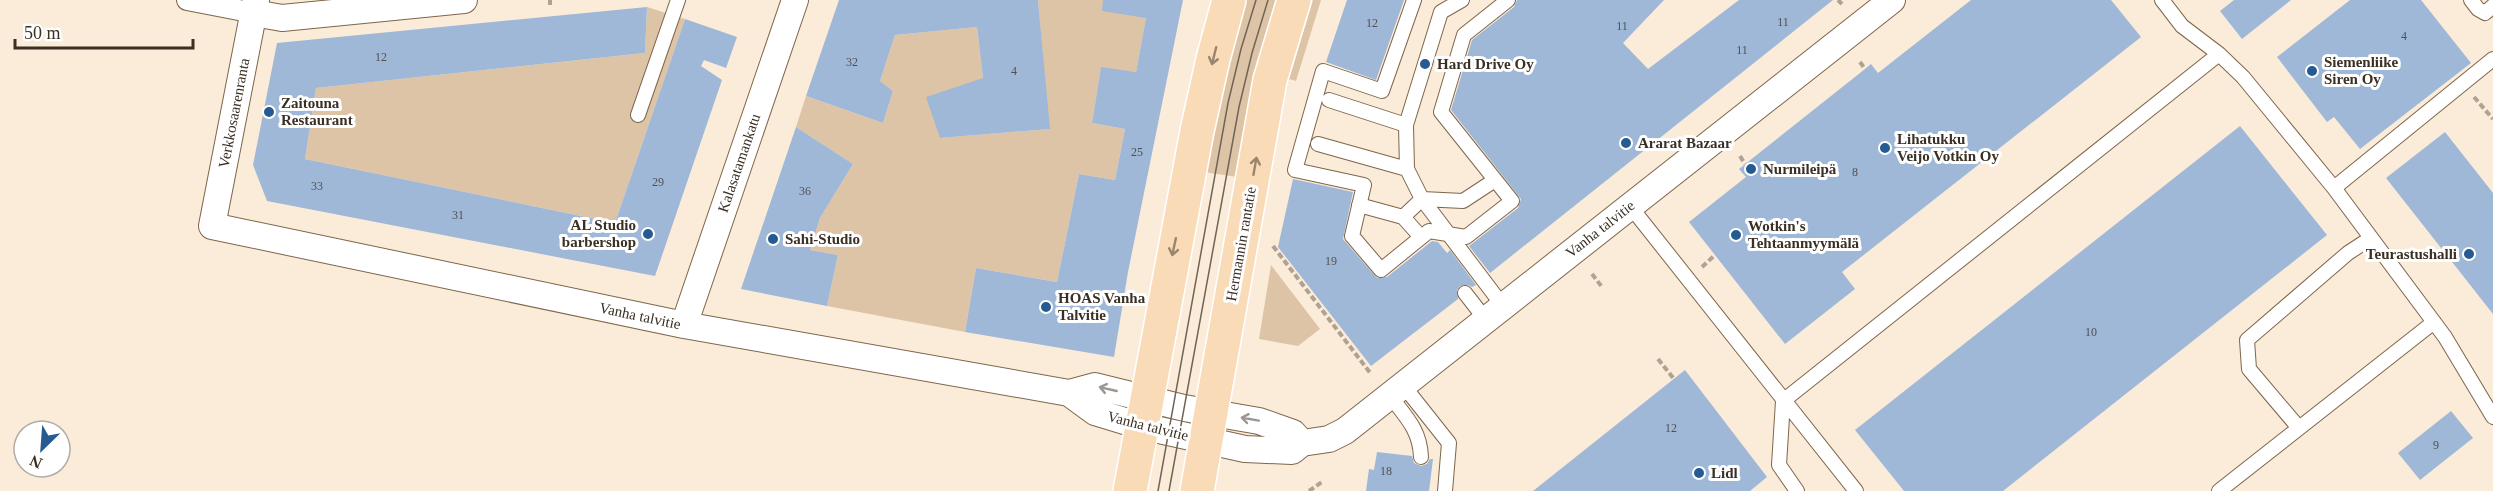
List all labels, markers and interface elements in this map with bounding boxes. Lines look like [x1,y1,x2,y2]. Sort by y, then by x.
scale bar [15,12,194,50]
house number: 11 [1777,15,1789,29]
house number: 12 [1366,16,1378,30]
house number: 11 [1616,19,1628,33]
text: 50 m [24,23,61,43]
house number: 4 [2401,29,2407,43]
house number: 11 [1736,43,1748,57]
one-way arrow [1207,47,1219,66]
house number: 12 [375,50,387,64]
place label: Siemenliike Siren Oy [2324,54,2399,87]
house number: 32 [846,55,858,69]
street label: Verkkosaarenranta [215,56,253,169]
place label: Hard Drive Oy [1437,56,1534,72]
marker: Hard Drive Oy [1418,57,1432,71]
house number: 4 [1011,64,1017,78]
marker: Siemenliike Siren Oy [2305,64,2319,78]
place label: Zaitouna Restaurant [281,95,353,128]
marker: Zaitouna Restaurant [262,105,276,119]
street label: Kalasatamankatu [715,111,764,214]
place label: Lihatukku Veijo Votkin Oy [1897,131,1999,164]
place label: Ararat Bazaar [1638,135,1732,151]
marker: Ararat Bazaar [1619,136,1633,150]
marker: Lihatukku Veijo Votkin Oy [1878,141,1892,155]
house number: 25 [1131,145,1143,159]
one-way arrow [1249,157,1260,176]
place label: Nurmileipä [1763,161,1837,177]
marker: Nurmileipä [1744,162,1758,176]
house number: 8 [1852,165,1858,179]
house number: 29 [652,175,664,189]
house number: 33 [311,179,323,193]
house number: 36 [799,184,811,198]
street label: Hermannin rantatie [1223,185,1259,303]
street label: Vanha talvitie [1562,197,1638,261]
house number: 31 [452,208,464,222]
place label: AL Studio barbershop [562,217,636,250]
place label: Wotkin's Tehtaanmyymälä [1748,218,1860,251]
marker: AL Studio barbershop [641,227,655,241]
marker: Wotkin's Tehtaanmyymälä [1729,228,1743,242]
place label: Sahi-Studio [785,231,860,247]
marker: Sahi-Studio [766,232,780,246]
one-way arrow [1168,237,1179,257]
place label: Teurastushalli [2366,246,2457,262]
marker: Teurastushalli [2462,247,2476,261]
house number: 19 [1325,254,1337,268]
place label: HOAS Vanha Talvitie [1058,290,1146,323]
street label: Vanha talvitie [598,300,683,333]
marker: HOAS Vanha Talvitie [1039,300,1053,314]
house number: 10 [2085,325,2097,339]
one-way arrow [1099,383,1118,394]
street label: Vanha talvitie [1106,408,1190,444]
one-way arrow [1241,414,1260,425]
north arrow [12,419,72,479]
house number: 12 [1665,421,1677,435]
house number: 9 [2433,438,2439,452]
text: N [27,452,45,472]
house number: 18 [1380,464,1392,478]
place label: Lidl [1711,465,1738,481]
marker: Lidl [1692,466,1706,480]

